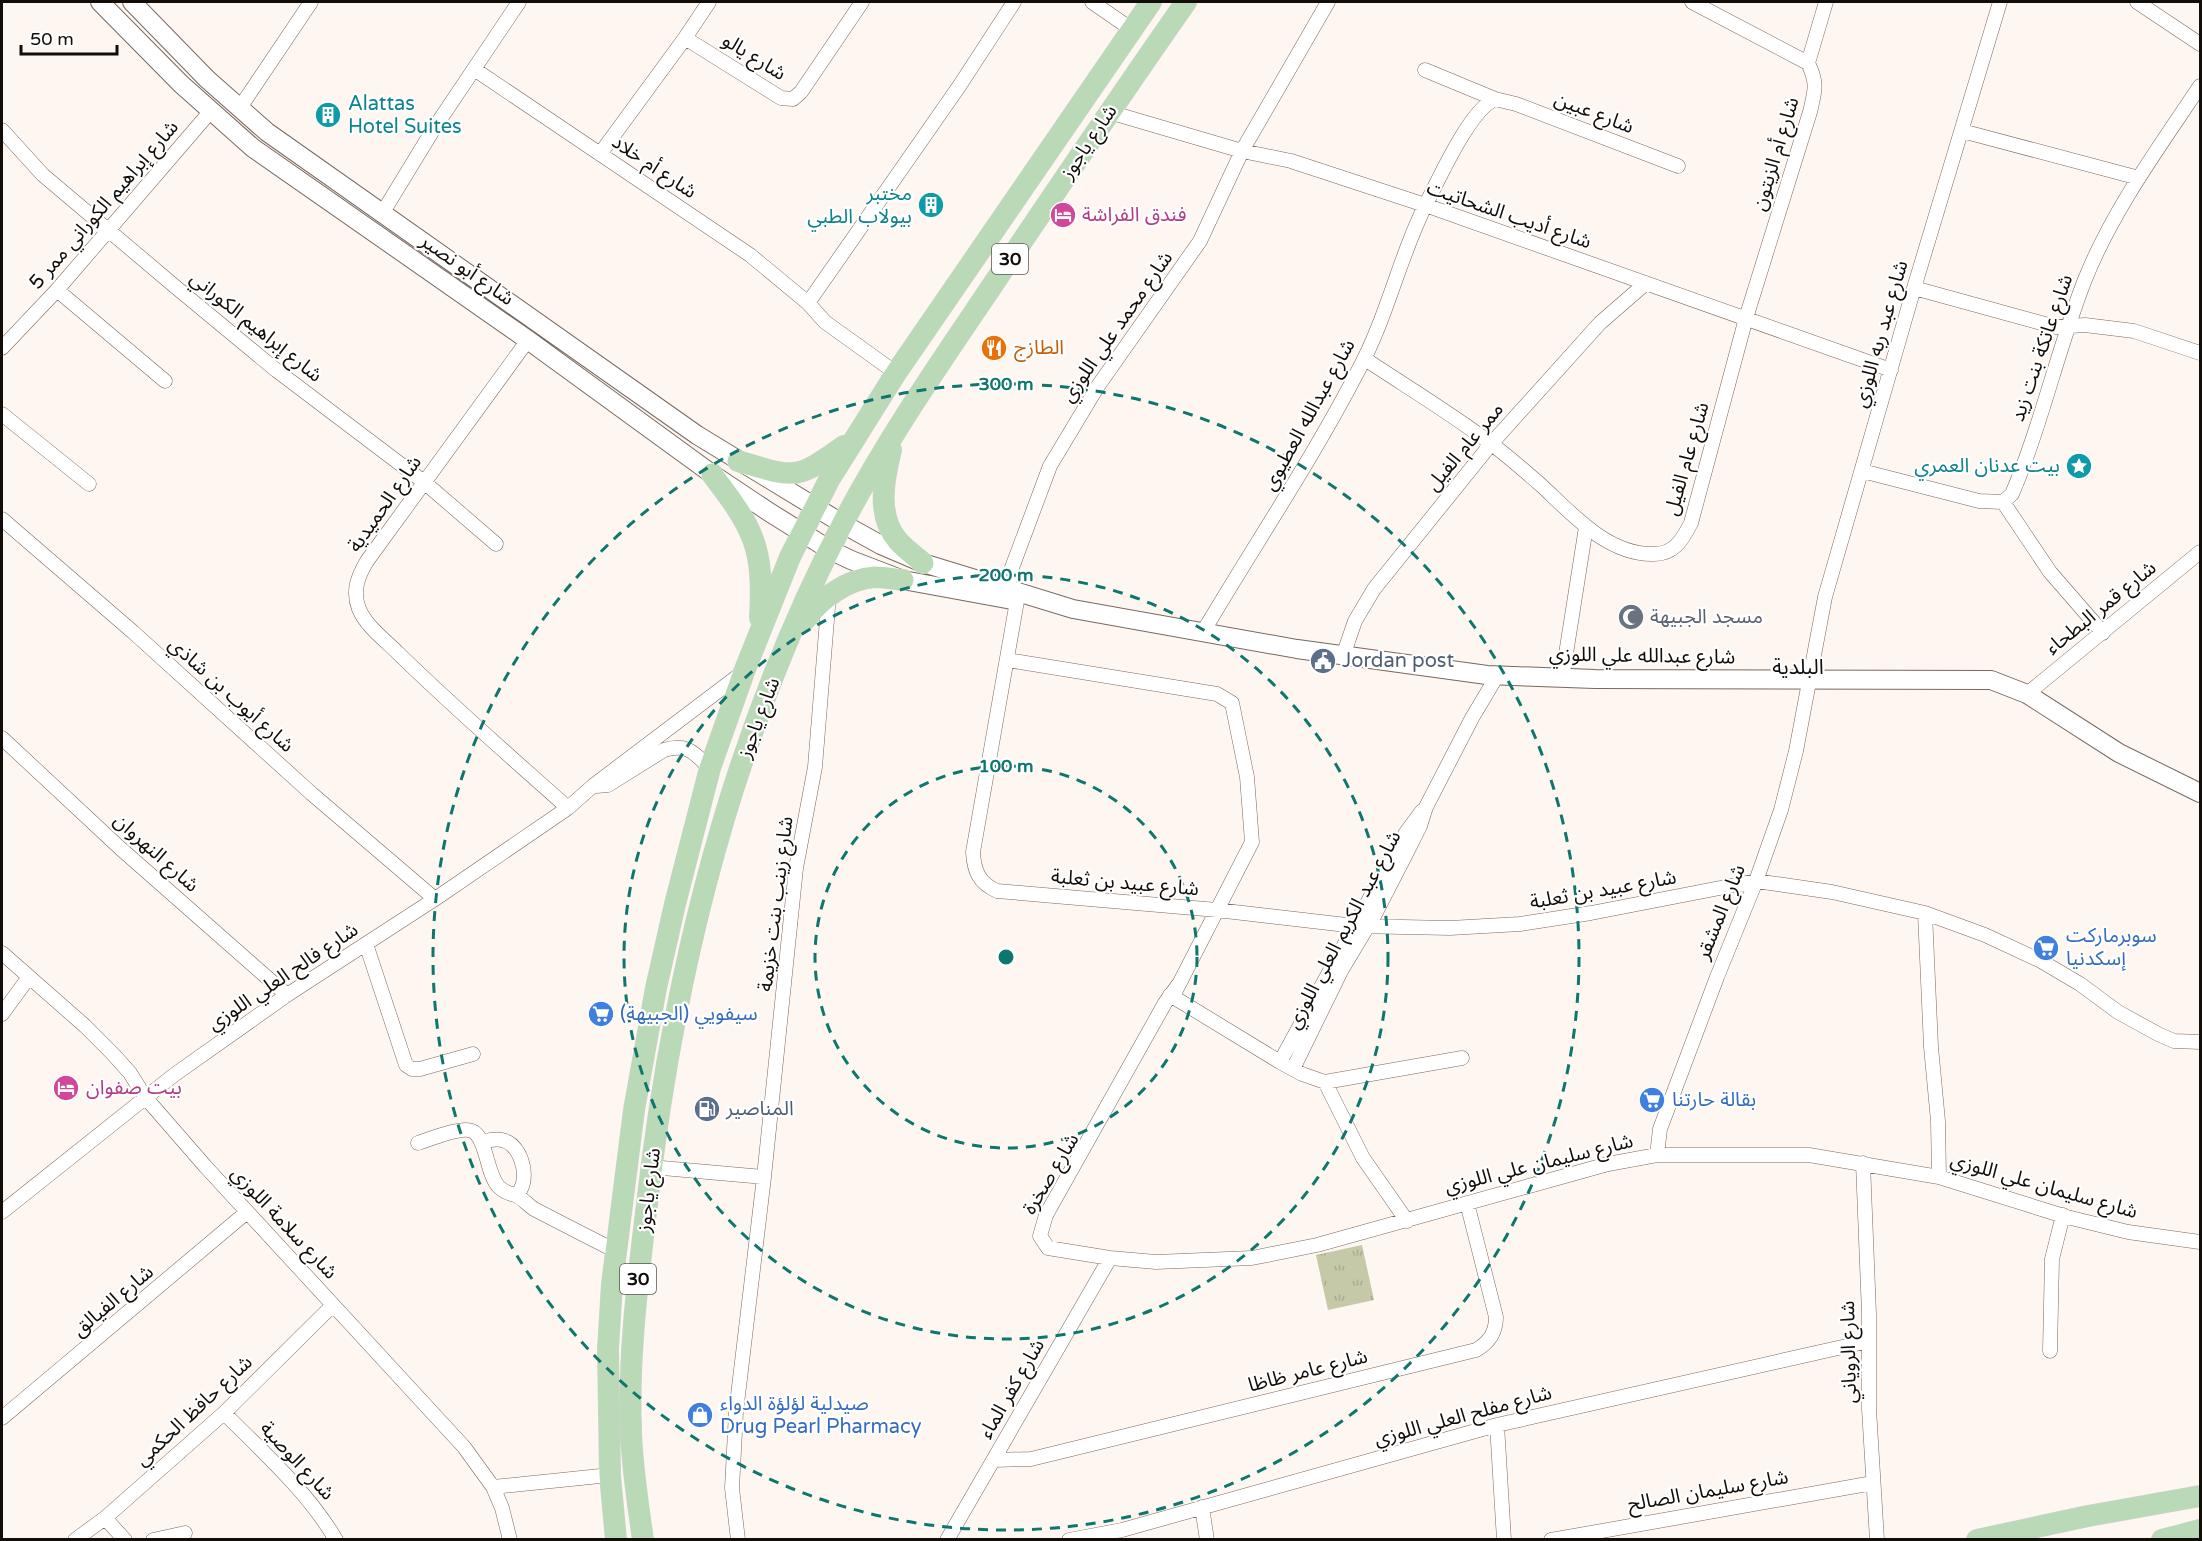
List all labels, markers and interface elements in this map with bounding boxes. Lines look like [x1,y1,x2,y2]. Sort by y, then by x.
scale bar [21,18,117,56]
text: 50 m [30,28,74,50]
street label: شارع يالو [717,28,790,88]
street label: شارع عبين [1550,87,1637,141]
place label: Alattas Hotel Suites [348,92,462,139]
street label: شارع أم الزيتون [1747,94,1807,214]
building icon: Alattas Hotel Suites [313,100,343,130]
street label: شارع ياجوز [1055,100,1124,186]
street label: شارع إبراهيم الكوراني ممر 5 [24,116,186,296]
street label: شارع أم خلاد [606,129,701,206]
street label: شارع أديب الشحاتيت [1423,175,1595,256]
place label: مختبر بيولاب الطبي [807,182,912,232]
building icon: مختبر بيولاب الطبي [916,190,946,220]
hotel icon: فندق الفراشة [1048,200,1078,230]
place label: فندق الفراشة [1082,203,1187,227]
street label: شارع أبو نصير [414,228,519,313]
road number: 30 [992,244,1028,274]
street label: شارع محمد علي اللوزي [1056,247,1180,409]
street label: شارع عبد ربه اللوزي [1849,258,1916,411]
street label: شارع إبراهيم الكوراني [183,266,327,390]
street label: شارع عاتكة بنت زيد [2006,271,2080,425]
restaurant icon: الطازج [979,333,1009,363]
street label: شارع عبدالله العطيوي [1257,335,1363,496]
place label: الطازج [1014,336,1064,362]
text: 300 m [978,373,1034,395]
street label: ممر عام الفيل [1421,398,1510,497]
street label: شارع عام الفيل [1659,400,1717,519]
street label: شارع الحميدية [343,451,429,558]
place icon: بيت عدنان العمري [2064,451,2094,481]
place label: بيت عدنان العمري [1914,454,2060,481]
street label: شارع قمر البطحاء [2041,556,2163,662]
text: 200 m [978,564,1034,586]
mosque icon: مسجد الجبيهة [1616,602,1646,632]
place label: مسجد الجبيهة [1650,605,1763,629]
street label: شارع أيوب بن شاذي [161,632,299,760]
street label: شارع عبدالله علي اللوزي [1548,642,1735,672]
public building icon: Jordan post [1308,646,1338,676]
place label: Jordan post [1342,649,1454,673]
district label: البلدية [1772,655,1824,680]
street label: شارع ياجوز [732,674,787,763]
text: 100 m [978,755,1034,777]
street label: شارع النهروان [107,808,204,899]
street label: شارع زينب بنت خزيمة [753,815,801,993]
street label: شارع عبد الكريم العلي اللوزي [1282,827,1409,1034]
street label: شارع المشقر [1691,861,1753,965]
street label: شارع عبيد بن ثعلبة [1050,865,1200,903]
street label: شارع عبيد بن ثعلبة [1528,865,1679,917]
street label: شارع فالح العلي اللوزي [203,918,364,1039]
place label: سوبرماركت إسكدنيا [2066,924,2157,971]
supermarket icon: سوبرماركت إسكدنيا [2031,933,2061,963]
centre of rings [996,947,1016,967]
supermarket icon: سيفويي (الجبيهة) [586,999,616,1029]
place label: سيفويي (الجبيهة) [620,1002,758,1029]
hotel icon: بيت صفوان [51,1073,81,1103]
place label: بيت صفوان [86,1076,182,1100]
supermarket icon: بقالة حارتنا [1637,1085,1667,1115]
place label: بقالة حارتنا [1672,1088,1756,1112]
fuel station icon: المناصير [692,1094,722,1124]
place label: المناصير [725,1097,794,1121]
street label: شارع صخرة [1017,1129,1086,1220]
street label: شارع سليمان علي اللوزي [1442,1129,1636,1202]
street label: شارع ياجوز [632,1147,668,1235]
street label: شارع سليمان علي اللوزي [1947,1148,2140,1227]
street label: شارع سلامة اللوزي [224,1162,342,1286]
street label: شارع الفيالق [67,1260,160,1343]
road number: 30 [620,1264,656,1294]
street label: شارع الروياني [1836,1300,1865,1404]
street label: شارع كفر الماء [974,1335,1052,1444]
street label: شارع عامر ظاظا [1246,1345,1371,1399]
street label: شارع حافظ الحكمي [130,1350,259,1473]
street label: شارع مفلح العلي اللوزي [1372,1381,1555,1454]
place label: صيدلية لؤلؤة الدواء Drug Pearl Pharmacy [720,1392,922,1439]
shop icon: صيدلية لؤلؤة الدواء Drug Pearl Pharmacy [685,1400,715,1430]
street label: شارع الوصية [253,1417,339,1507]
street label: شارع سليمان الصالح [1626,1465,1790,1519]

